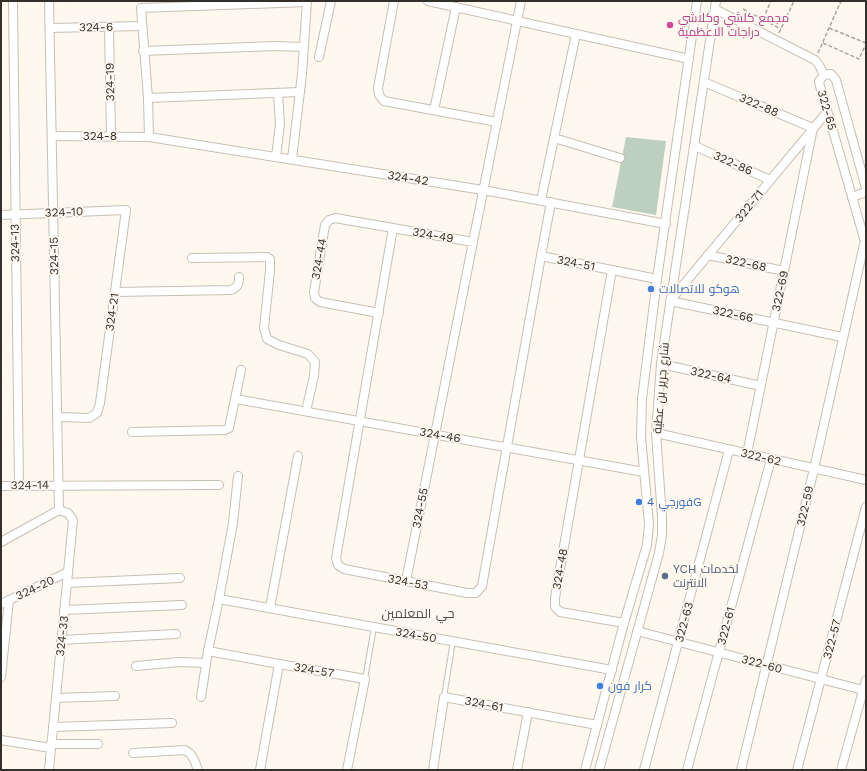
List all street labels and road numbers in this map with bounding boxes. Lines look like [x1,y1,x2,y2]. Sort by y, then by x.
street label: 324-6 [79,20,113,34]
street label: 324-19 [103,63,117,101]
street label: 322-65 [815,88,839,132]
street label: 322-88 [737,90,781,120]
street label: 324-8 [83,129,117,143]
street label: 322-86 [711,148,755,178]
street label: 324-42 [386,168,430,188]
street label: 322-71 [732,187,766,225]
street label: 324-10 [44,204,84,220]
street label: 324-13 [8,224,22,262]
street label: 324-49 [411,224,455,246]
street label: 324-15 [47,237,61,275]
street label: 324-44 [308,237,330,281]
street label: 324-51 [556,252,596,274]
street label: 322-68 [724,252,768,274]
street label: 322-69 [769,269,791,313]
street label: 324-21 [102,292,122,332]
street label: 322-66 [711,303,755,325]
street label: شارع جرير بن عطية [650,342,673,434]
street label: 322-64 [689,364,733,386]
street label: 324-46 [418,424,462,446]
street label: 322-62 [739,446,783,468]
street label: 324-14 [11,478,49,492]
street label: 322-59 [794,484,816,528]
street label: 324-55 [409,487,431,529]
street label: 324-48 [549,547,571,591]
street label: 324-53 [387,571,429,593]
street label: 324-20 [13,573,57,603]
street label: 322-63 [672,600,696,644]
street label: 322-61 [714,605,738,647]
street label: 324-33 [53,615,71,657]
street label: 322-57 [820,617,844,660]
street label: 324-50 [394,624,438,646]
street label: 322-60 [740,652,784,676]
street label: 324-57 [293,660,336,680]
street label: 324-61 [463,693,505,715]

